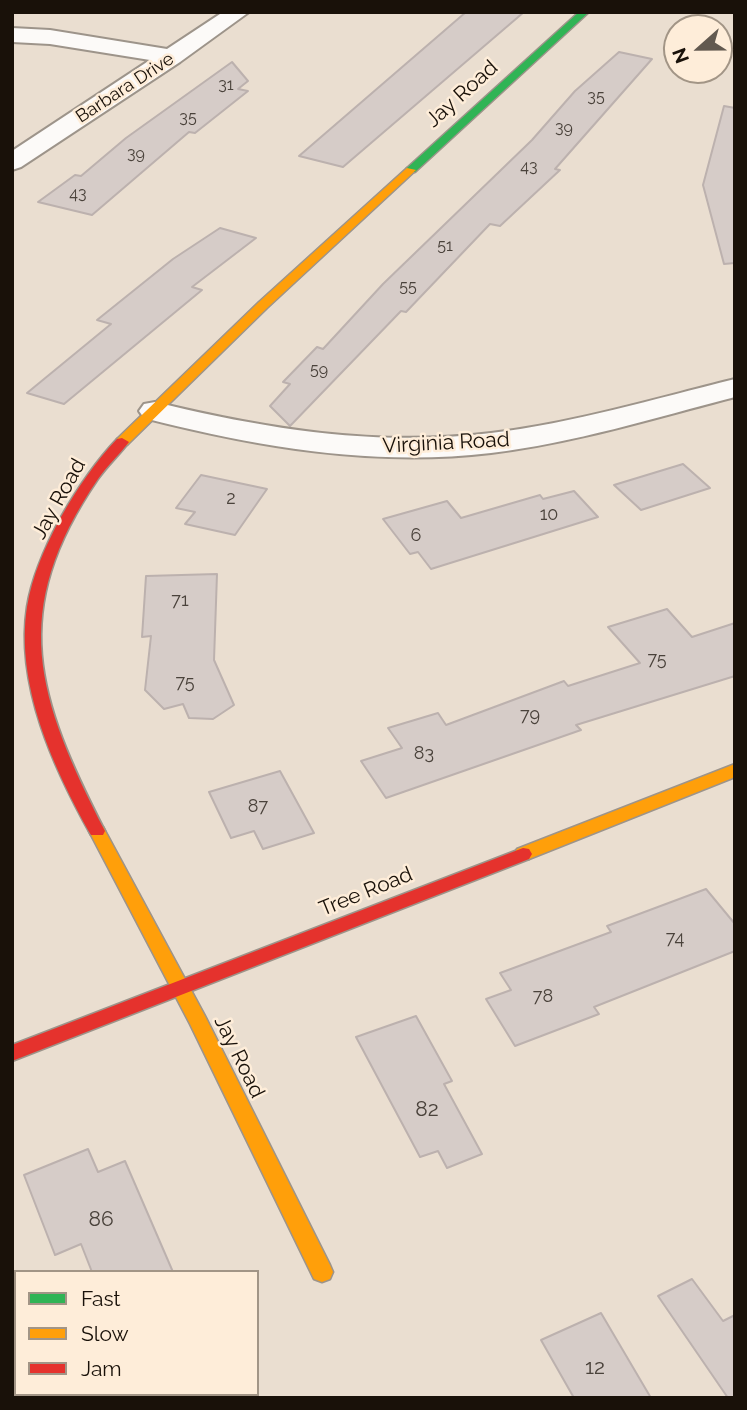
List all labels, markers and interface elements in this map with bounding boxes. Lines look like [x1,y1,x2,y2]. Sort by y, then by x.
north arrow [663,14,733,84]
text: N [667,45,693,67]
street label: Barbara Drive [72,48,178,128]
street label: Jay Road [421,55,503,133]
house number: 31 [218,75,234,95]
house number: 35 [587,87,605,107]
house number: 35 [179,108,197,128]
house number: 39 [555,118,573,138]
house number: 39 [127,144,145,164]
house number: 43 [520,157,538,177]
house number: 43 [69,184,87,204]
house number: 51 [437,236,453,256]
house number: 55 [399,277,417,297]
house number: 59 [310,360,328,380]
street label: Virginia Road [382,427,510,459]
street label: Jay Road [27,454,91,544]
house number: 2 [226,488,236,510]
house number: 10 [540,504,558,526]
house number: 6 [411,525,421,547]
house number: 71 [171,590,189,612]
house number: 75 [647,649,667,671]
house number: 75 [175,672,195,694]
house number: 79 [520,705,540,727]
house number: 83 [414,743,434,765]
house number: 87 [248,796,268,818]
street label: Tree Road [316,862,416,922]
house number: 74 [666,928,684,950]
house number: 78 [533,986,553,1008]
street label: Jay Road [208,1012,270,1102]
house number: 82 [415,1097,439,1123]
house number: 86 [88,1207,114,1233]
legend [14,1270,259,1396]
text: Fast [81,1286,121,1311]
text: Slow [81,1321,129,1346]
house number: 12 [585,1355,605,1381]
text: Jam [81,1356,122,1381]

